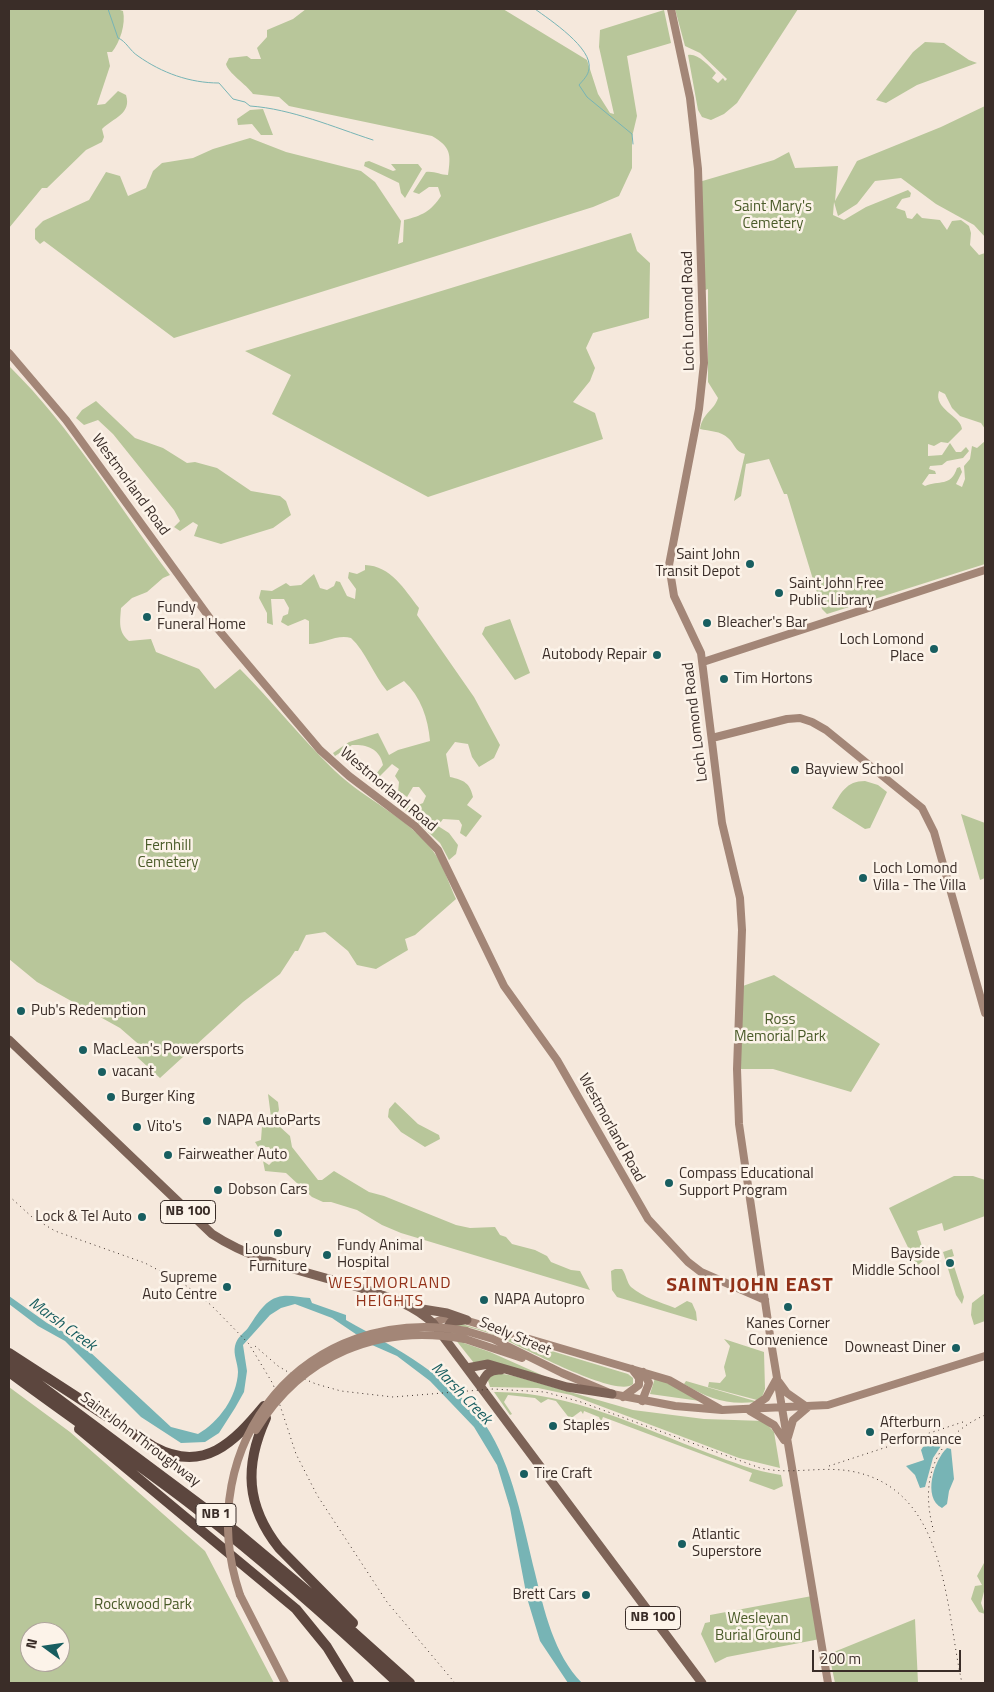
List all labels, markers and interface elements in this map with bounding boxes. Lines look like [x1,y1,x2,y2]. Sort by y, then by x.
park label: Saint Mary's Cemetery [734,198,812,233]
street label: Loch Lomond Road [679,251,699,371]
street label: Westmorland Road [87,431,173,539]
place label: Saint John Transit Depot [656,546,740,581]
marker: Saint John Transit Depot [744,558,756,570]
place label: Saint John Free Public Library [789,575,884,610]
marker: Saint John Free Public Library [773,587,785,599]
place label: Fundy Funeral Home [157,599,246,634]
marker: Fundy Funeral Home [141,611,153,623]
place label: Bleacher's Bar [717,614,807,632]
marker: Bleacher's Bar [701,617,713,629]
place label: Loch Lomond Place [840,631,924,666]
marker: Loch Lomond Place [928,643,940,655]
place label: Autobody Repair [542,646,647,664]
marker: Autobody Repair [651,649,663,661]
street label: Loch Lomond Road [680,661,712,783]
place label: Tim Hortons [734,670,812,688]
marker: Tim Hortons [718,673,730,685]
street label: Westmorland Road [336,744,440,836]
place label: Bayview School [805,761,904,779]
marker: Bayview School [789,764,801,776]
park label: Fernhill Cemetery [138,837,198,872]
place label: Loch Lomond Villa - The Villa [873,860,966,895]
marker: Loch Lomond Villa - The Villa [857,872,869,884]
place label: Pub's Redemption [31,1002,146,1020]
marker: Pub's Redemption [15,1005,27,1017]
park label: Ross Memorial Park [734,1011,826,1046]
place label: MacLean's Powersports [93,1041,244,1059]
marker: MacLean's Powersports [77,1044,89,1056]
place label: vacant [112,1063,154,1081]
marker: vacant [96,1066,108,1078]
street label: Westmorland Road [574,1071,648,1185]
place label: Burger King [121,1088,195,1106]
marker: Burger King [105,1091,117,1103]
place label: NAPA AutoParts [217,1112,321,1130]
marker: NAPA AutoParts [201,1115,213,1127]
place label: Vito's [147,1118,182,1136]
marker: Vito's [131,1121,143,1133]
place label: Fairweather Auto [178,1146,287,1164]
marker: Fairweather Auto [162,1149,174,1161]
place label: Compass Educational Support Program [679,1165,814,1200]
marker: Compass Educational Support Program [663,1177,675,1189]
place label: Dobson Cars [228,1181,308,1199]
marker: Dobson Cars [212,1184,224,1196]
road number: NB 100 [160,1200,216,1224]
place label: Lock & Tel Auto [35,1208,132,1226]
marker: Lock & Tel Auto [136,1211,148,1223]
marker: Lounsbury Furniture [272,1227,284,1239]
place label: Fundy Animal Hospital [337,1237,423,1272]
place label: Lounsbury Furniture [245,1241,311,1276]
place label: Bayside Middle School [852,1245,940,1280]
marker: Fundy Animal Hospital [321,1249,333,1261]
marker: Bayside Middle School [944,1257,956,1269]
place label: Supreme Auto Centre [142,1269,217,1304]
district label: WESTMORLAND HEIGHTS [327,1274,453,1312]
district label: SAINT JOHN EAST [664,1274,836,1298]
marker: Supreme Auto Centre [221,1281,233,1293]
place label: NAPA Autopro [494,1291,585,1309]
water label: Marsh Creek [25,1294,99,1356]
marker: NAPA Autopro [478,1294,490,1306]
marker: Kanes Corner Convenience [782,1301,794,1313]
street label: Seely Street [477,1314,553,1360]
place label: Kanes Corner Convenience [746,1315,830,1350]
place label: Downeast Diner [845,1339,946,1357]
marker: Downeast Diner [950,1342,962,1354]
water label: Marsh Creek [427,1359,495,1429]
street label: Saint John Throughway [76,1389,204,1491]
place label: Afterburn Performance [880,1414,962,1449]
place label: Staples [563,1417,610,1435]
marker: Staples [547,1420,559,1432]
marker: Afterburn Performance [864,1426,876,1438]
place label: Tire Craft [534,1465,592,1483]
marker: Tire Craft [518,1468,530,1480]
road number: NB 1 [196,1504,236,1526]
place label: Atlantic Superstore [692,1526,762,1561]
marker: Atlantic Superstore [676,1538,688,1550]
place label: Brett Cars [513,1586,576,1604]
marker: Brett Cars [580,1589,592,1601]
park label: Rockwood Park [94,1596,192,1614]
road number: NB 100 [626,1606,680,1630]
park label: Wesleyan Burial Ground [715,1610,801,1645]
north arrow [20,1622,70,1672]
text: N [20,1636,42,1651]
scale bar [814,1640,963,1672]
text: 200 m [820,1647,861,1670]

